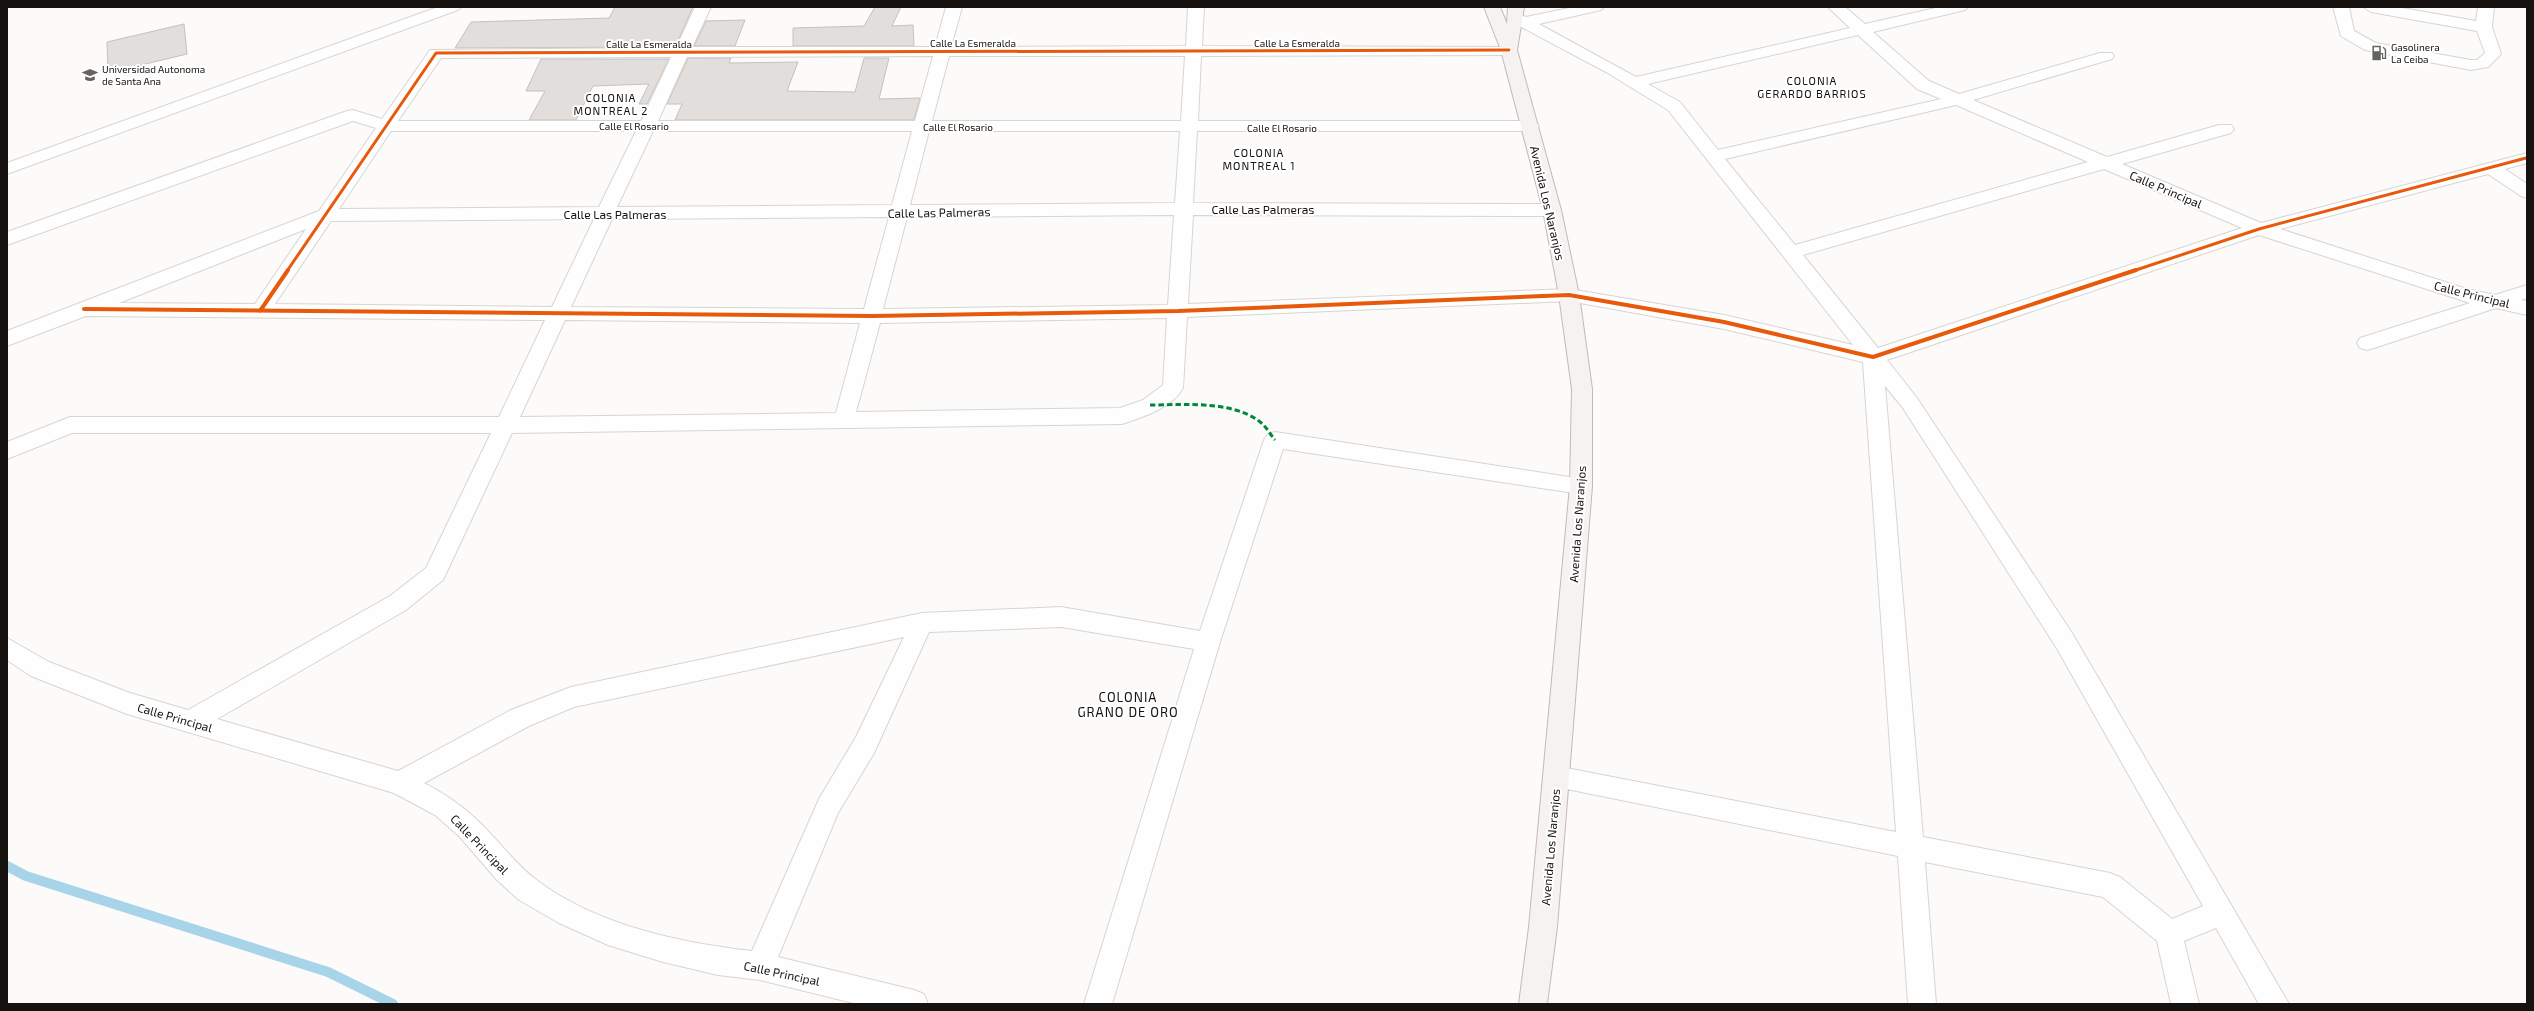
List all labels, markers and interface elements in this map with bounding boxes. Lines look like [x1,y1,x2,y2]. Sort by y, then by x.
street label: Calle La Esmeralda [930,37,1016,49]
street label: Calle La Esmeralda [1254,37,1340,49]
street label: Calle La Esmeralda [606,38,692,50]
place label: Gasolinera La Ceiba [2391,41,2440,65]
fuel station icon: Gasolinera La Ceiba [2370,44,2388,62]
place label: Universidad Autonoma de Santa Ana [102,63,205,87]
school or university icon: Universidad Autonoma de Santa Ana [81,66,99,84]
district label: COLONIA GERARDO BARRIOS [1757,74,1867,100]
district label: COLONIA MONTREAL 2 [574,91,648,117]
street label: Calle El Rosario [599,120,669,132]
street label: Calle El Rosario [923,121,993,133]
street label: Calle El Rosario [1247,122,1317,134]
street label: Avenida Los Naranjos [1527,144,1568,262]
district label: COLONIA MONTREAL 1 [1222,146,1296,172]
street label: Calle Principal [2128,167,2205,211]
street label: Calle Las Palmeras [1212,202,1314,216]
street label: Calle Las Palmeras [887,204,991,220]
street label: Calle Las Palmeras [564,207,666,221]
street label: Calle Principal [2433,278,2512,310]
street label: Avenida Los Naranjos [1566,465,1589,583]
district label: COLONIA GRANO DE ORO [1077,689,1179,720]
street label: Calle Principal [136,700,215,735]
street label: Avenida Los Naranjos [1538,788,1563,906]
street label: Calle Principal [448,811,512,877]
street label: Calle Principal [743,958,822,988]

